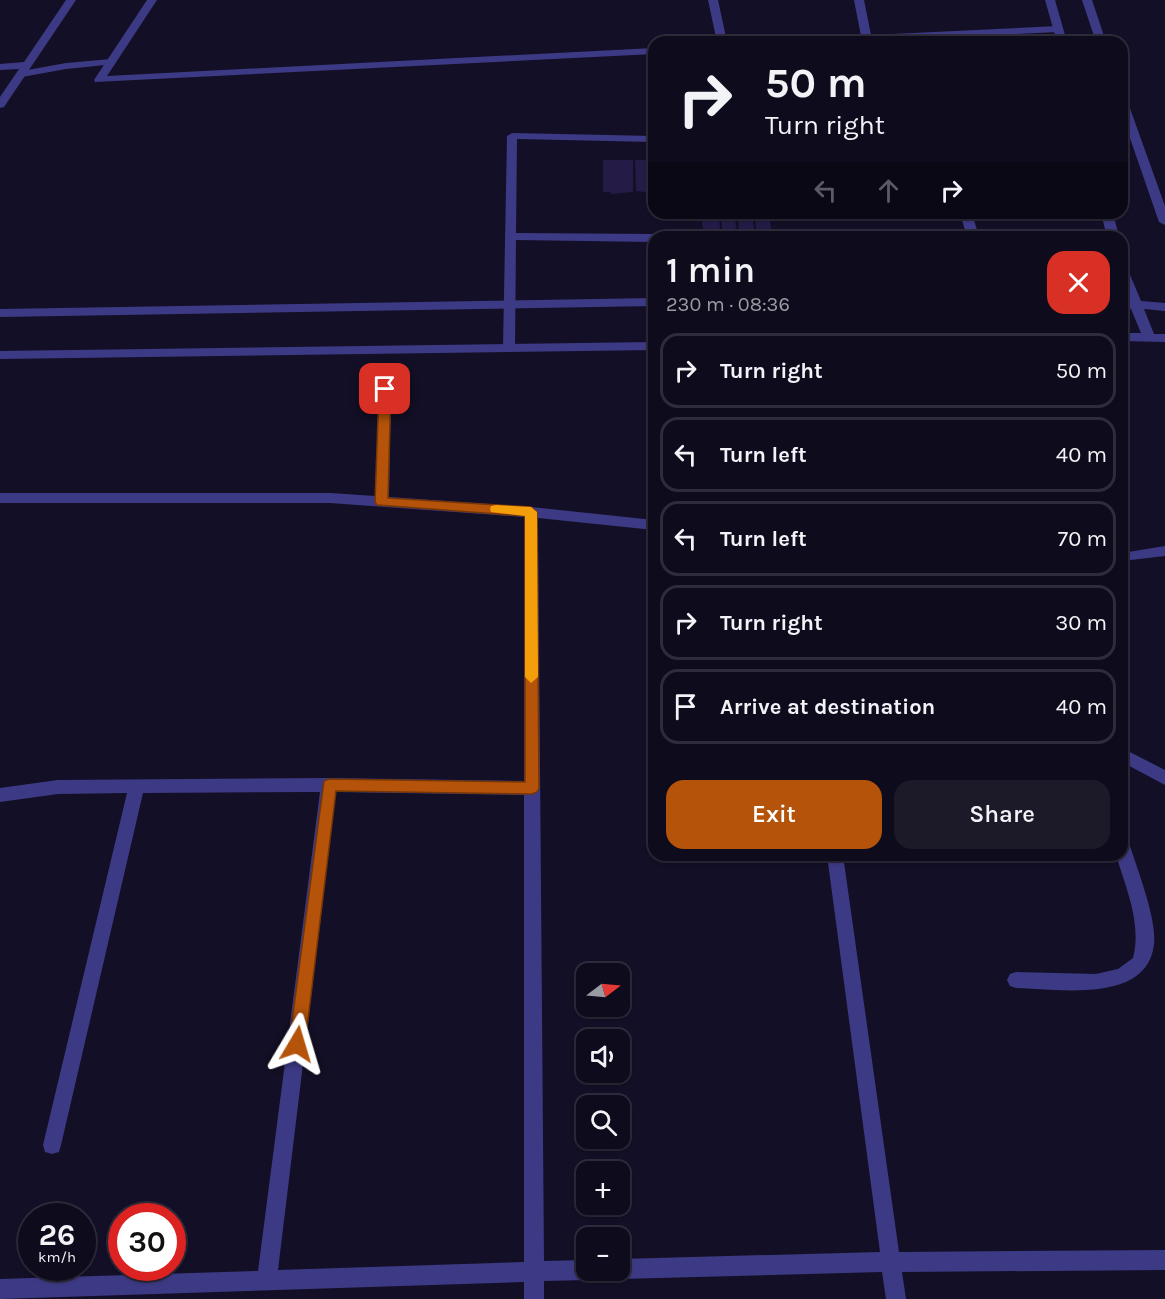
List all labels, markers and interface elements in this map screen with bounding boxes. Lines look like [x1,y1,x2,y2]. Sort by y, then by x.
text: 50 m [765,58,867,108]
icon: right [666,60,744,138]
text: Turn right [765,109,885,141]
icon: left [809,174,842,207]
icon: ahead [872,174,905,207]
icon: right [935,174,968,207]
text: 1 min [666,249,755,291]
button: close [1047,251,1110,314]
text: 230 m · 08:36 [666,293,790,316]
icon: right [669,354,702,387]
text: Turn right [720,358,823,384]
text: 50 m [1056,358,1107,384]
pin [359,363,410,414]
icon: arrive [368,372,401,405]
icon: left [669,438,702,471]
text: Turn left [720,442,807,468]
text: 40 m [1056,442,1107,468]
icon: left [669,522,702,555]
text: Turn left [720,526,807,552]
text: 70 m [1058,526,1107,552]
icon: right [669,606,702,639]
text: Turn right [720,610,823,636]
text: 30 m [1055,610,1107,636]
icon: arrive [669,690,702,723]
text: Arrive at destination [720,694,935,720]
text: 40 m [1056,694,1107,720]
button: Exit [666,780,882,849]
button: Share [894,780,1110,849]
north arrow [576,963,630,1017]
map controls [576,963,630,1281]
position arrow [265,1012,329,1076]
button: sound [576,1029,630,1083]
button: search [576,1095,630,1149]
button: + [576,1161,630,1215]
speed limit sign: 30 [108,1203,186,1281]
text: 26 [39,1217,75,1253]
button: − [576,1227,630,1281]
text: km/h [38,1248,76,1266]

